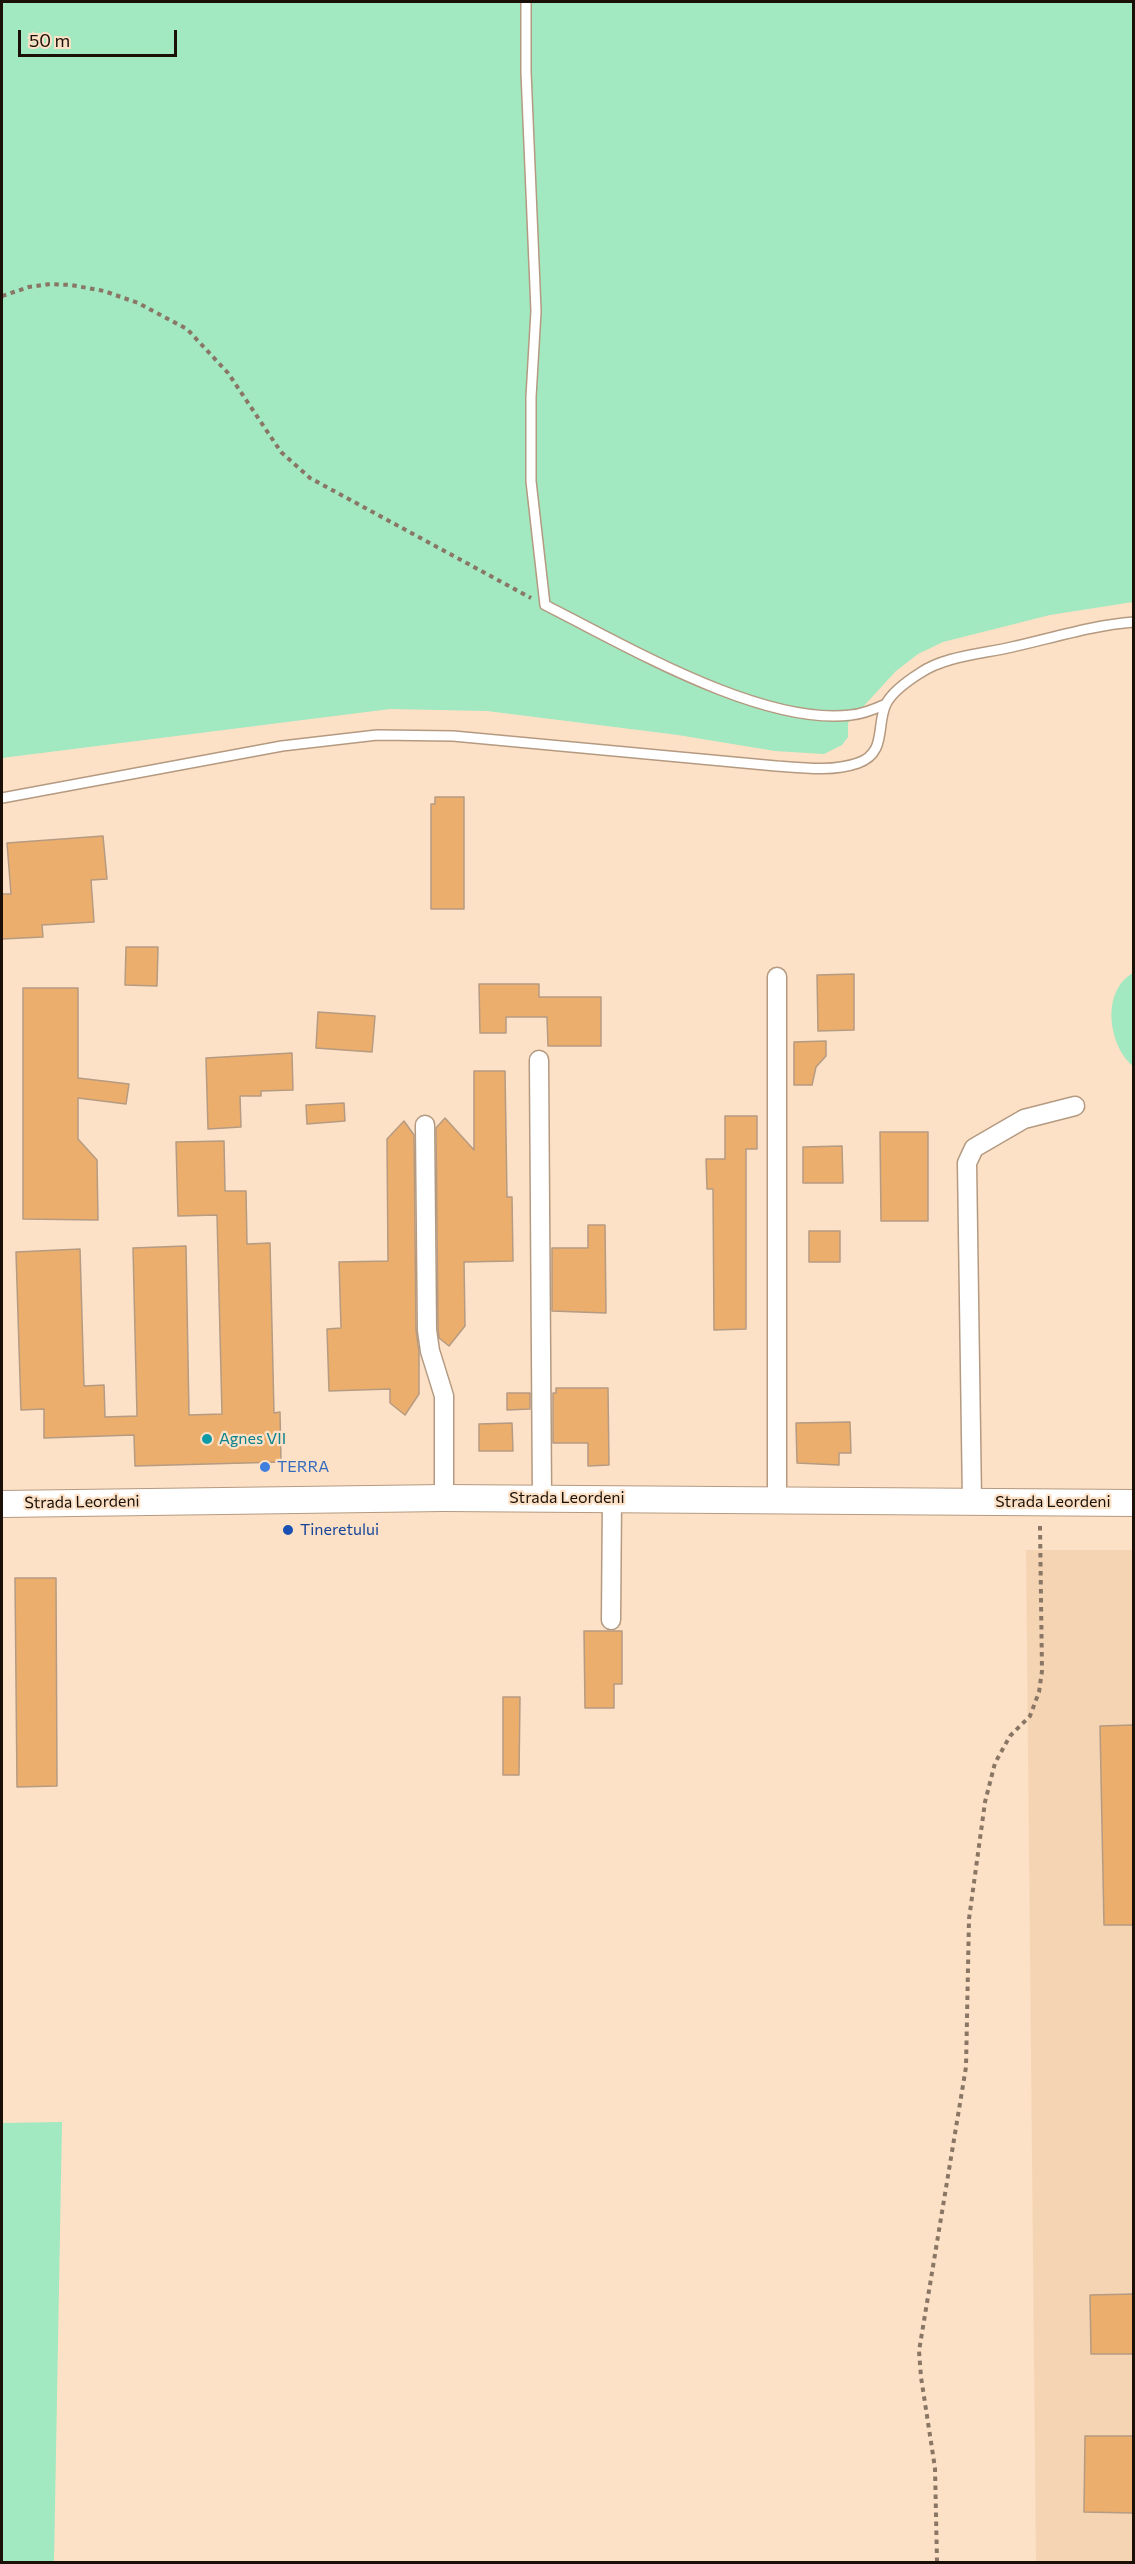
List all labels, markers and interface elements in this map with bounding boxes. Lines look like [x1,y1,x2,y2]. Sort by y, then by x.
scale bar [21,18,180,56]
text: 50 m [29,29,70,51]
place label: Agnes VII [219,1429,286,1449]
marker: Agnes VII [200,1432,214,1446]
place label: TERRA [277,1457,329,1477]
marker: TERRA [258,1460,272,1474]
street label: Strada Leordeni [509,1488,625,1508]
street label: Strada Leordeni [24,1491,140,1513]
street label: Strada Leordeni [995,1492,1111,1512]
place label: Tineretului [300,1520,379,1540]
marker: Tineretului [281,1523,295,1537]

